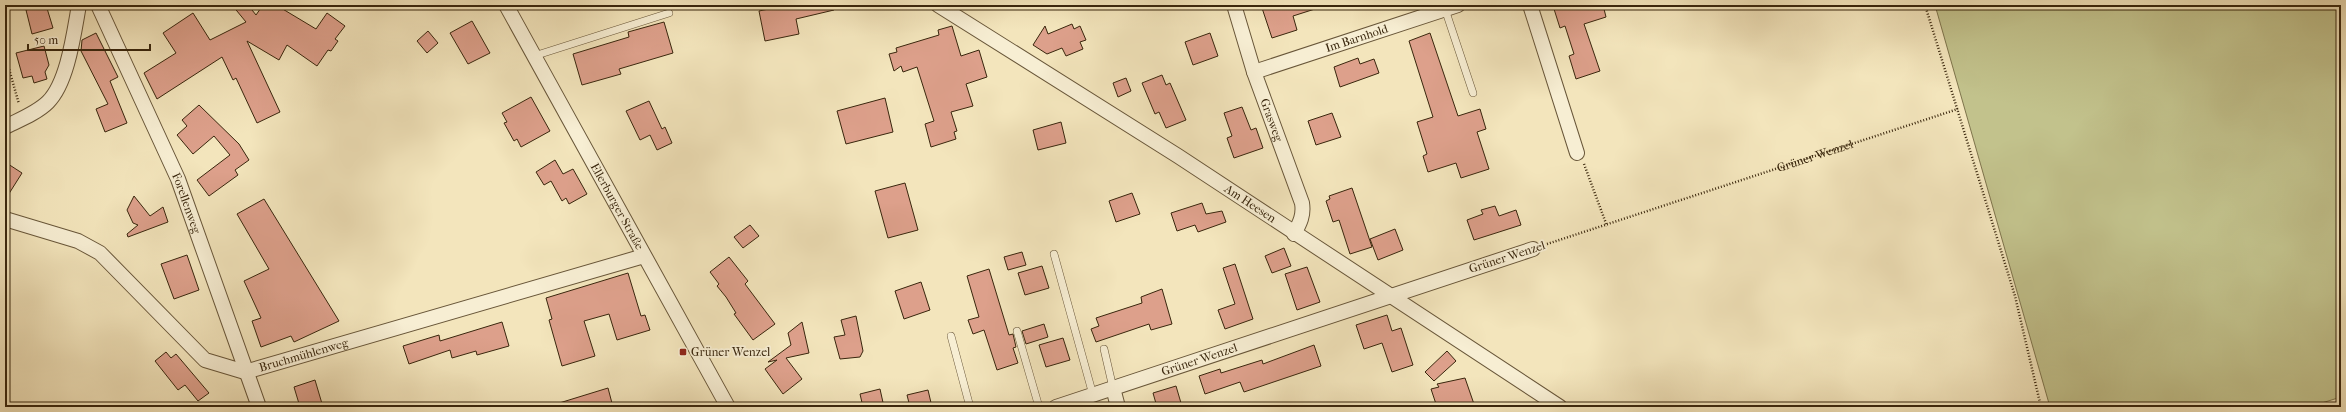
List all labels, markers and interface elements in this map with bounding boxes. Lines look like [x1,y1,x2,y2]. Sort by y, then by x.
street label: Im Barnhold [1323,21,1390,55]
scale bar [28,26,150,52]
text: 50 m [34,33,58,47]
street label: Grasweg [1257,97,1286,144]
street label: Grüner Wenzel [1775,137,1855,175]
street label: Ellerburger Straße [588,161,647,252]
street label: Forellenweg [169,170,204,236]
street label: Am Heesen [1221,181,1279,226]
street label: Grüner Wenzel [1467,238,1548,276]
street label: Bruchmühlenweg [257,335,350,375]
street label: Grüner Wenzel [1159,340,1240,379]
place label: Grüner Wenzel [691,345,771,359]
marker: Grüner Wenzel [678,347,688,357]

